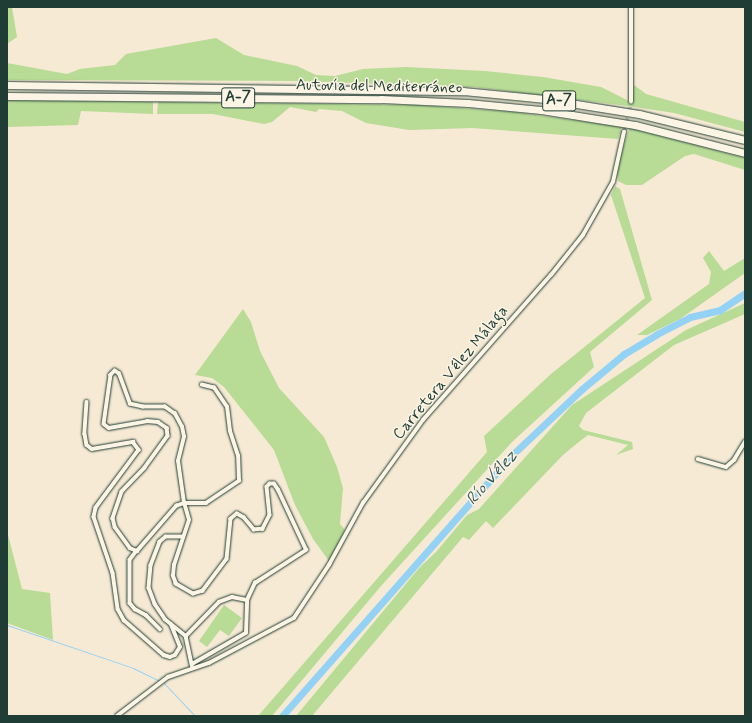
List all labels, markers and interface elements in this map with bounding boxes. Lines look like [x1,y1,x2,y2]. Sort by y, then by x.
street label: Autovía del Mediterráneo [294,76,464,98]
road number: A-7 [221,85,255,111]
road number: A-7 [542,88,576,114]
street label: Carretera Vélez Málaga [390,302,512,444]
water label: Río Vélez [462,446,522,510]

